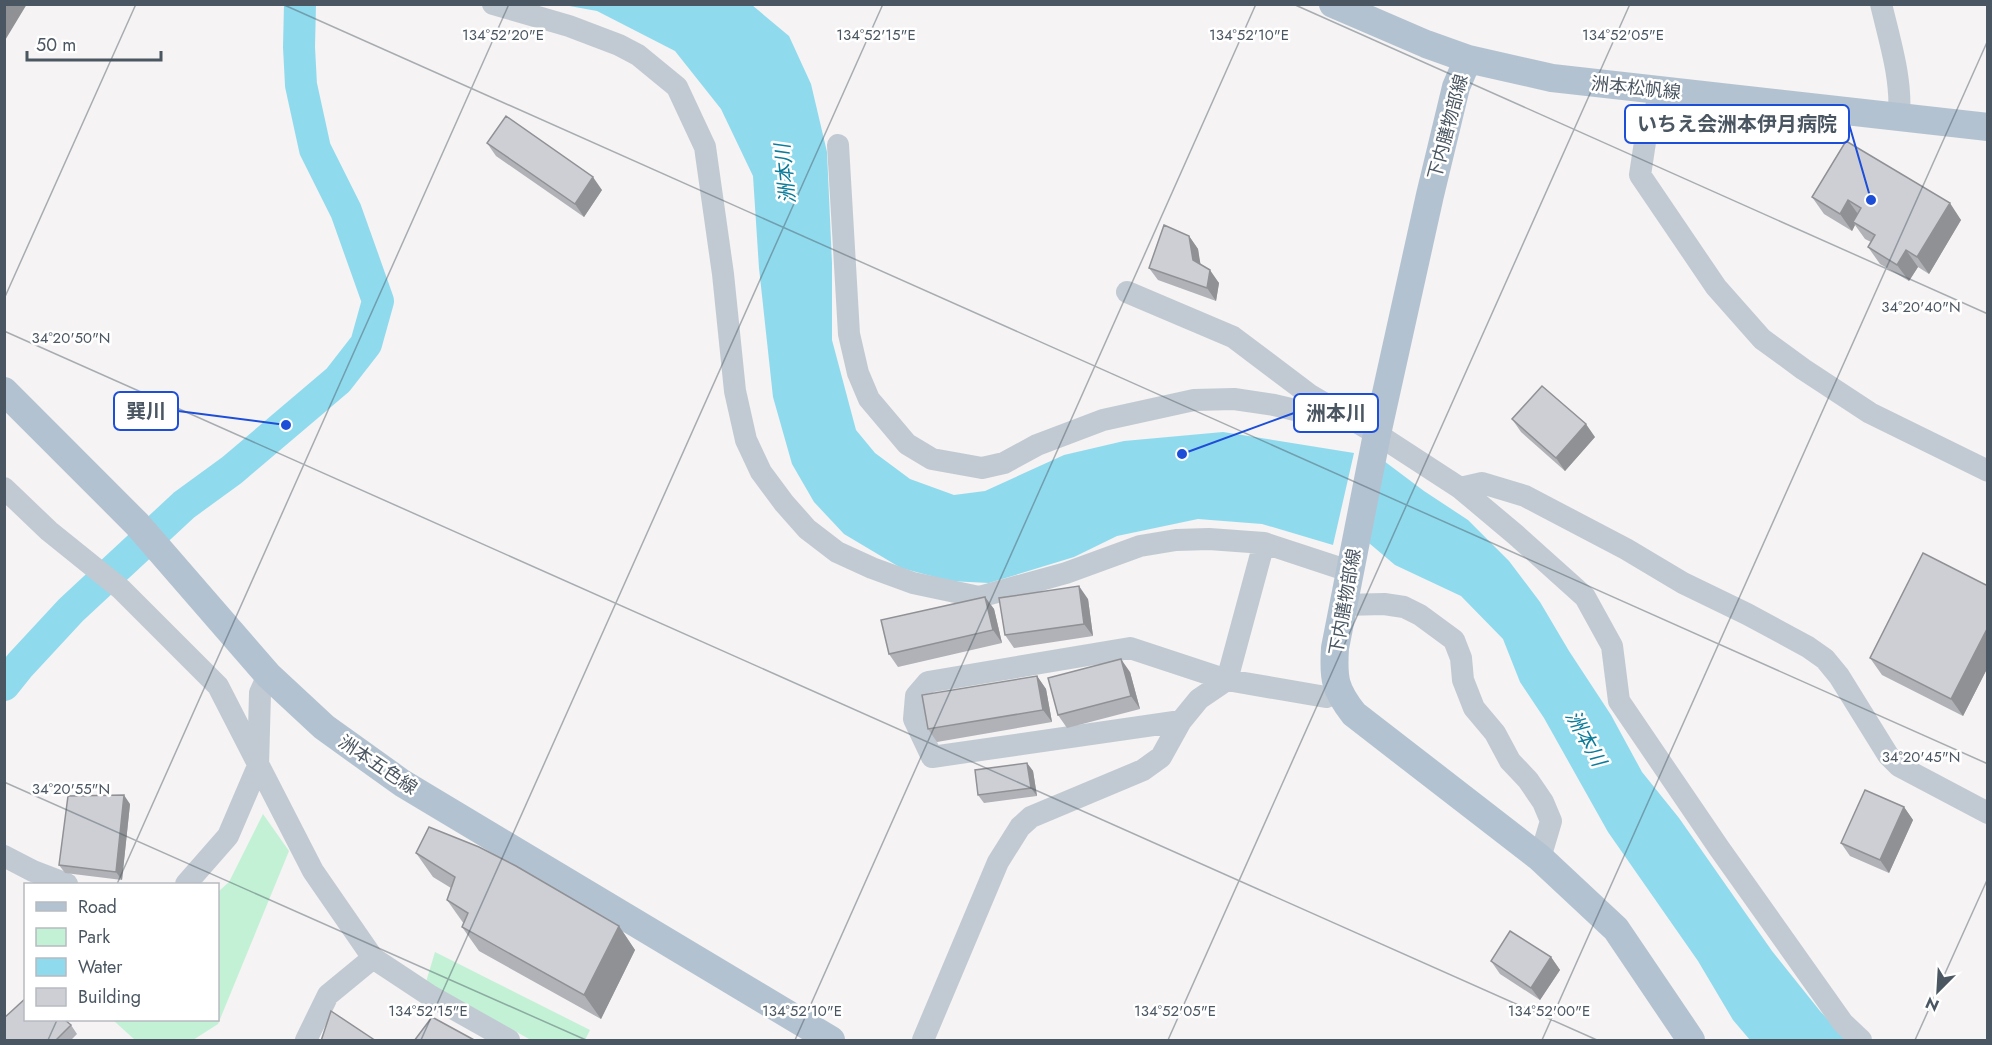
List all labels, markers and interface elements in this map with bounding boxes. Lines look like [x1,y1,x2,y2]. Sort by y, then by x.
scale bar [27,24,160,62]
text: 134°52'20"E [462,24,544,46]
text: 134°52'15"E [836,24,916,46]
text: 134°52'10"E [1209,24,1289,46]
text: 134°52'05"E [1582,24,1664,46]
text: 50 m [36,32,76,58]
street label: 洲本松帆線 [1590,70,1682,106]
street label: 下内膳物部線 [1421,71,1475,183]
callout: いちえ会洲本伊月病院 [1625,105,1849,143]
text: いちえ会洲本伊月病院 [1637,110,1837,139]
water label: 洲本川 [768,141,803,205]
text: 34°20'40"N [1881,296,1961,318]
text: 34°20'50"N [32,327,110,349]
callout: 巽川 [114,392,178,430]
callout: 洲本川 [1294,394,1378,432]
text: 巽川 [126,397,166,426]
text: 洲本川 [1306,399,1366,428]
street label: 下内膳物部線 [1323,547,1367,657]
water label: 洲本川 [1558,705,1614,773]
street label: 洲本五色線 [333,729,423,801]
text: 34°20'45"N [1882,746,1960,768]
text: 34°20'55"N [32,778,110,800]
legend [24,883,219,1021]
text: Road [78,894,117,920]
text: Park [78,924,110,950]
text: Water [78,954,123,980]
north arrow [1908,961,1968,1021]
text: Building [78,984,141,1010]
text: N [1922,991,1943,1017]
text: 134°52'15"E [388,1000,468,1022]
text: 134°52'10"E [762,1000,842,1022]
text: 134°52'05"E [1134,1000,1216,1022]
text: 134°52'00"E [1508,1000,1590,1022]

